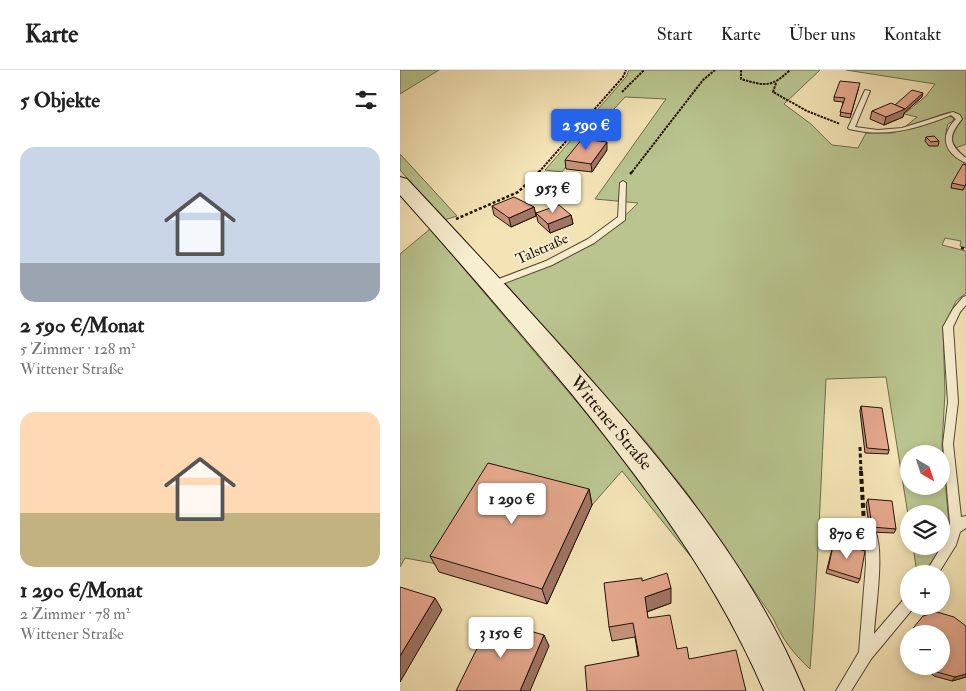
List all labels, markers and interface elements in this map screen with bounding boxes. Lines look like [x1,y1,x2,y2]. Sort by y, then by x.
text: Karte [25,19,78,50]
text: Start [657,23,693,46]
text: Karte [721,23,761,46]
text: Über uns [789,23,855,46]
text: Kontakt [883,23,941,46]
icon: filters [352,86,380,114]
text: 5 Objekte [20,87,100,114]
pin: 2 590 € [540,108,632,151]
text: 2 590 € [562,115,610,135]
pin: 953 € [518,172,588,214]
text: 953 € [536,178,570,198]
icon: home [155,179,245,269]
street label: Talstraße [513,229,571,269]
text: 2 590 €/Monat [20,312,144,339]
text: 5 Zimmer · 128 m² [20,339,136,359]
text: Wittener Straße [20,359,124,379]
street label: Wittener Straße [564,370,658,475]
icon: home [155,444,245,534]
north arrow [900,445,950,495]
map controls [900,445,950,675]
pin: 1 290 € [466,482,558,525]
text: 1 290 € [489,489,535,509]
button: layers [900,505,950,555]
pin: 870 € [812,518,882,560]
text: 870 € [829,524,865,544]
button: + [900,565,950,615]
text: 1 290 €/Monat [20,577,143,604]
text: 2 Zimmer · 78 m² [20,604,130,624]
pin: 3 150 € [455,616,547,659]
text: 3 150 € [480,623,523,643]
text: Wittener Straße [20,624,124,644]
button: − [900,625,950,675]

